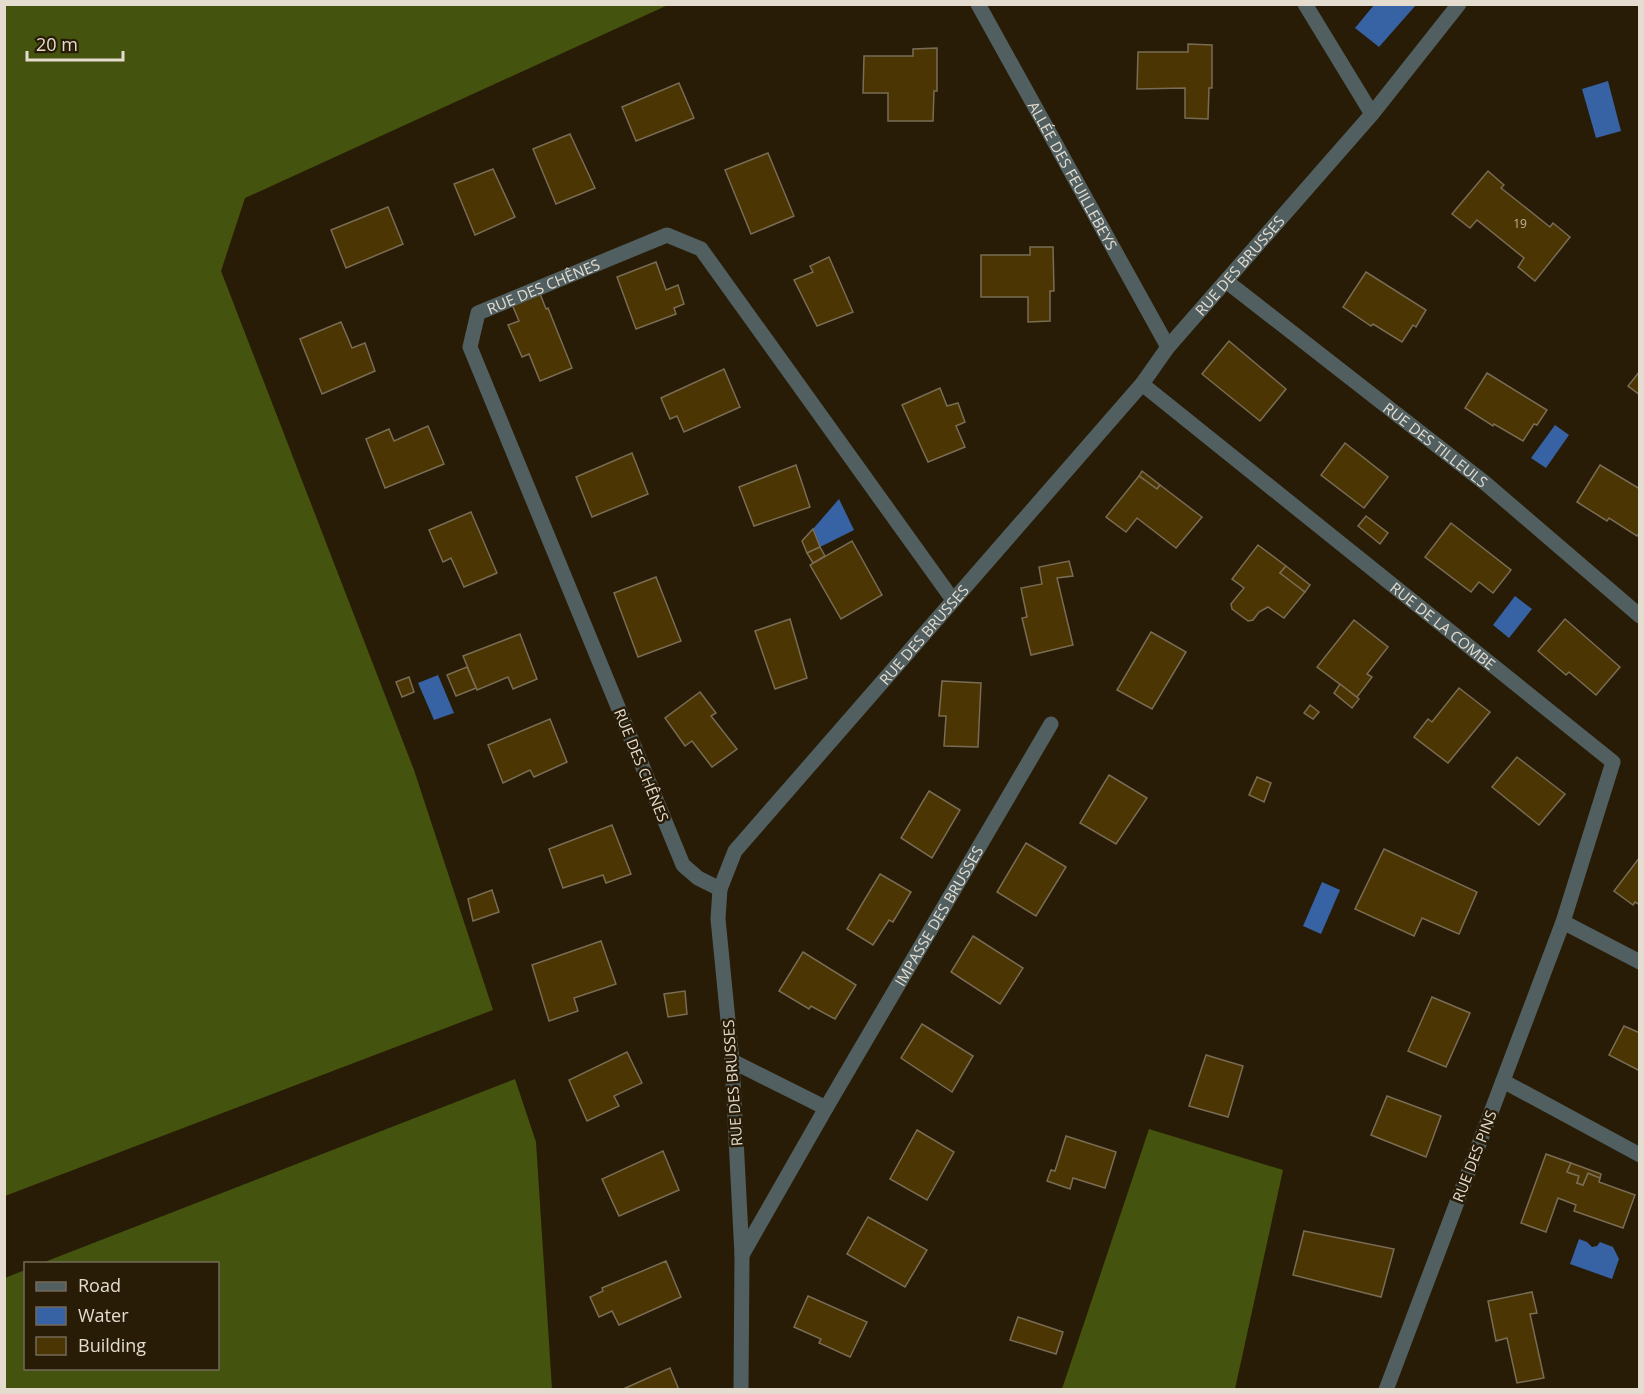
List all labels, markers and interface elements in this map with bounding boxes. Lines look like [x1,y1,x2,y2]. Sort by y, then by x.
scale bar [27,24,123,62]
text: 20 m [36,32,78,56]
street label: ALLÉE DES FEUILLEBEYS [1024,98,1122,253]
street label: RUE DES BRUSSES [1190,211,1289,320]
house number: 19 [1513,215,1527,232]
street label: RUE DES CHÊNES [484,254,603,318]
street label: RUE DES TILLEULS [1379,398,1492,492]
street label: RUE DE LA COMBE [1386,577,1500,674]
street label: RUE DES BRUSSES [874,580,973,689]
street label: RUE DES CHÊNES [610,705,674,825]
street label: IMPASSE DES BRUSSES [890,842,987,990]
street label: RUE DES BRUSSES [718,1019,746,1147]
street label: RUE DES PINS [1447,1107,1501,1205]
legend [24,1262,219,1370]
text: Road [78,1273,121,1297]
text: Water [78,1303,129,1327]
text: Building [78,1333,146,1357]

